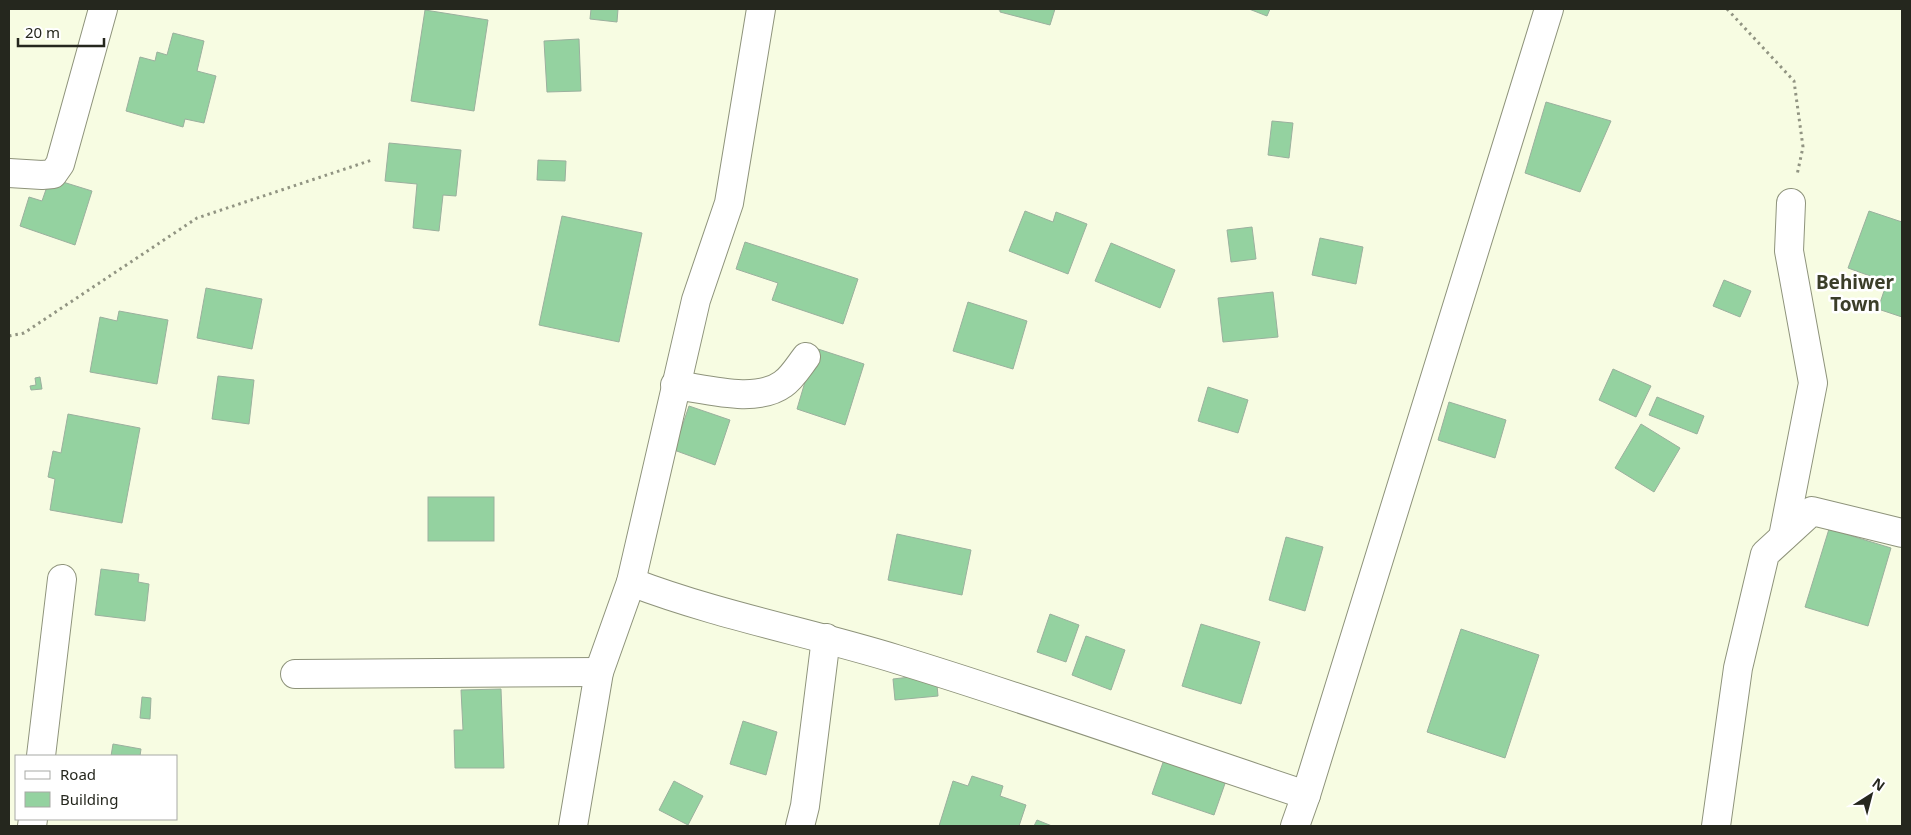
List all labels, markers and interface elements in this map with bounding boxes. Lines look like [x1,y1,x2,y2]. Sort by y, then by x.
scale bar [18,15,104,47]
text: 20 m [25,22,60,42]
district label: Behiwer Town [1816,269,1895,317]
legend [15,755,178,820]
text: Road [60,764,96,784]
north arrow [1846,770,1896,820]
text: N [1869,773,1889,795]
text: Building [60,789,118,809]

